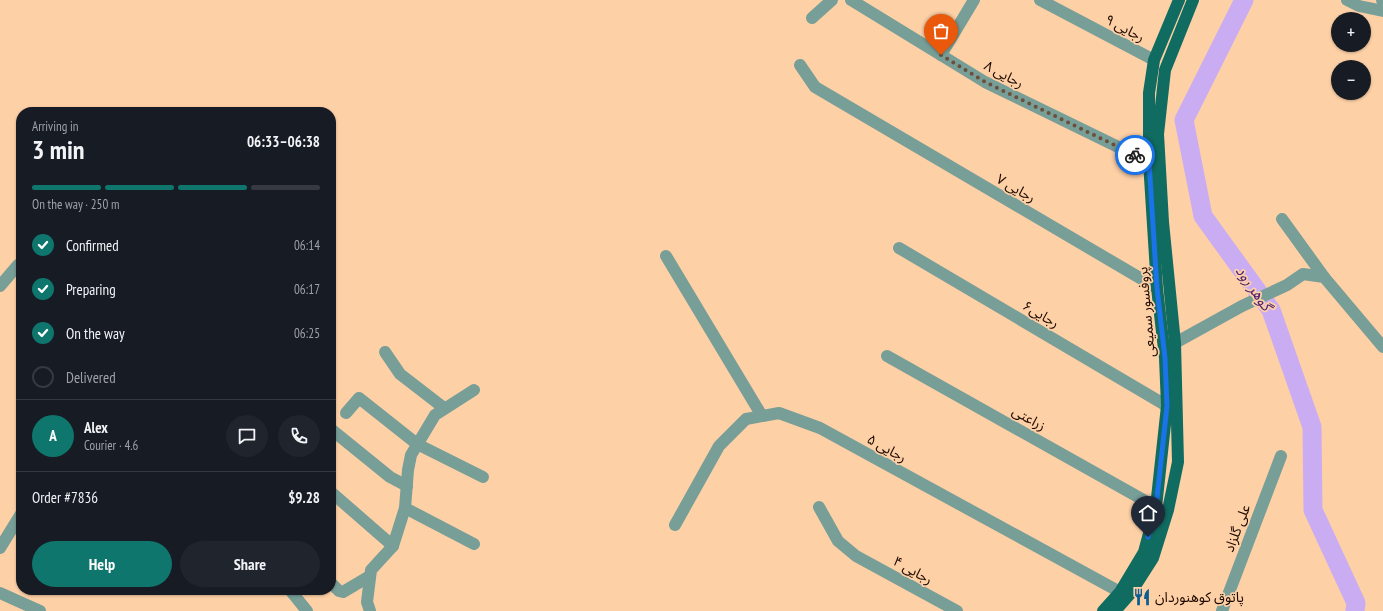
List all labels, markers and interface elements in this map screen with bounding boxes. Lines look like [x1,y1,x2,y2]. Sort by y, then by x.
street label: رجایی ۹ [1102,10,1148,46]
map controls [1331,12,1371,100]
button: + [1331,12,1371,52]
pin [924,14,958,55]
icon: bag [930,20,952,42]
street label: رجایی ۸ [981,56,1027,92]
button: − [1331,60,1371,100]
text: Arriving in [32,118,79,135]
text: 06:33–06:38 [247,132,320,151]
text: 3 min [32,133,85,166]
courier [1115,135,1155,175]
icon: bike [1124,144,1146,166]
street label: رجایی ۷ [993,170,1039,206]
text: On the way · 250 m [32,196,119,213]
icon: check [32,234,54,256]
text: Confirmed [66,236,119,255]
text: 06:14 [294,237,320,254]
water label: گوهر رود [1232,262,1278,316]
street label: پروفسور سمیعی [1133,266,1160,358]
icon: check [32,278,54,300]
text: Preparing [66,280,116,299]
text: 06:17 [294,281,320,298]
street label: رجایی۶ [1019,296,1063,332]
icon: check [32,322,54,344]
text: On the way [66,324,125,343]
text: 06:25 [294,325,320,342]
text: Delivered [66,368,116,387]
street label: زراعتی [1009,401,1049,435]
button: chat [226,415,268,457]
button: phone [278,415,320,457]
text: Alex [84,418,108,437]
text: A [49,426,57,445]
street label: رجایی ۵ [864,430,910,466]
text: Courier · 4.6 [84,437,138,454]
text: Order #7836 [32,488,98,507]
text: $9.28 [288,488,320,507]
pin [1131,496,1165,537]
icon: home [1137,502,1159,524]
street label: علی گلزاد [1220,502,1254,554]
button: Help [32,541,172,587]
button: Share [180,541,320,587]
street label: رجایی ۴ [890,552,936,588]
restaurant icon: پاتوق کوهنوردان [1132,587,1152,607]
place label: پاتوق کوهنوردان [1155,588,1244,607]

